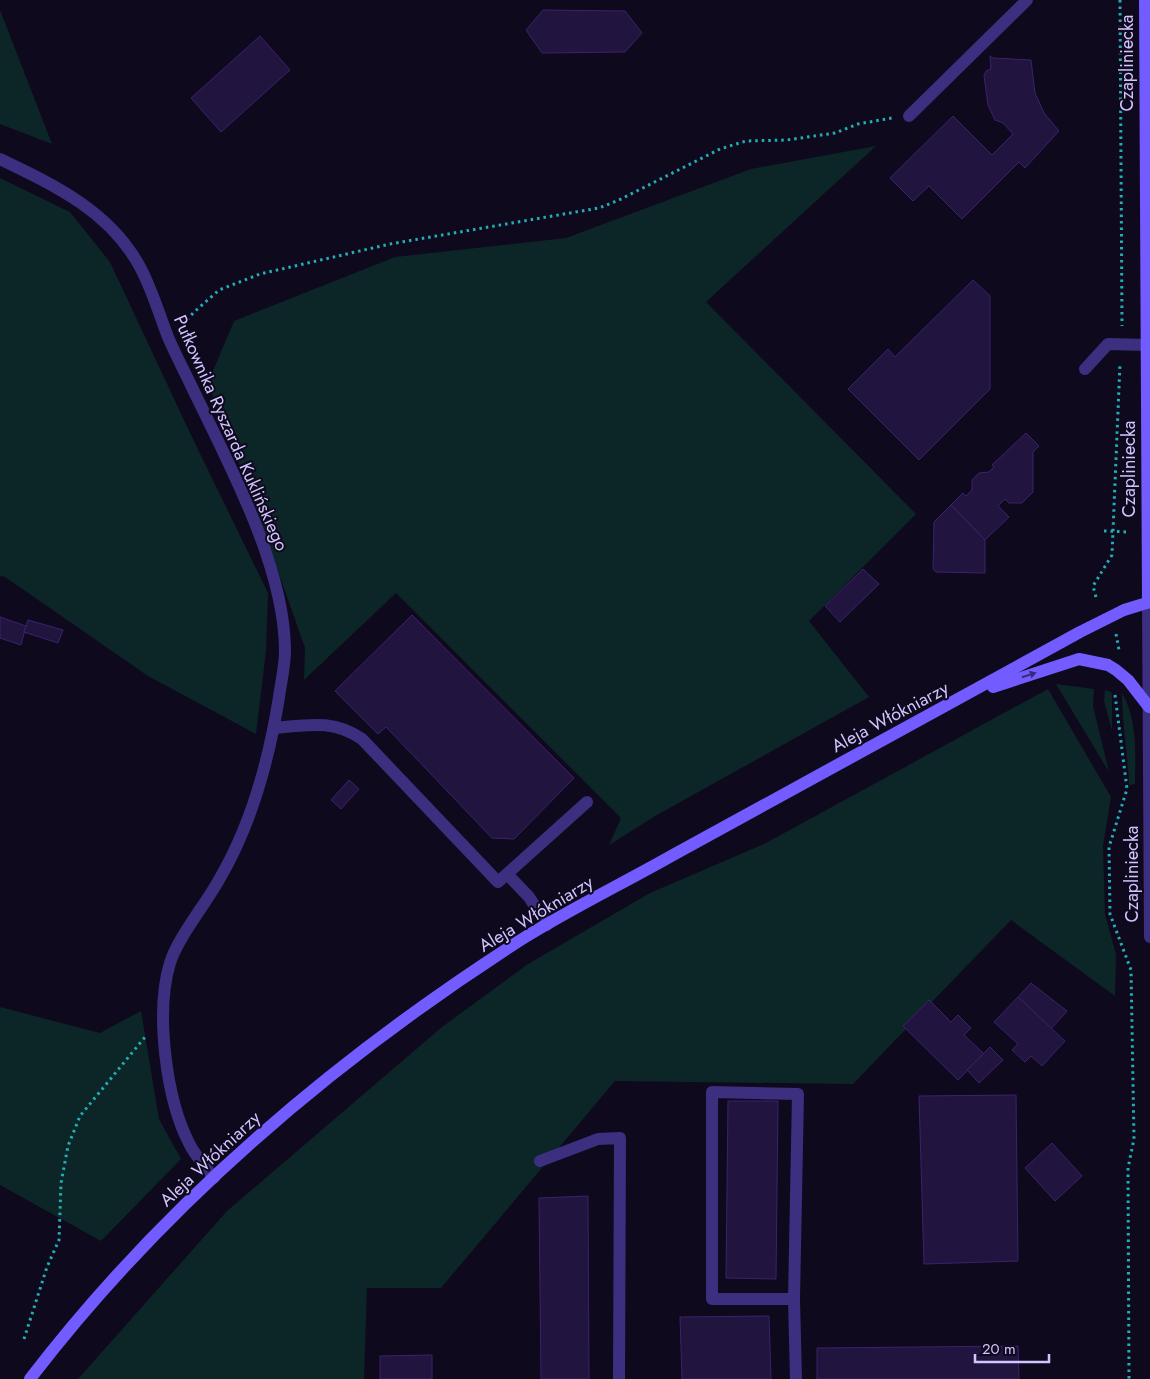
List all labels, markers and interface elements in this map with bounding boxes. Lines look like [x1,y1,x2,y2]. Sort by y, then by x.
street label: Czapliniecka [1114,15,1140,111]
street label: Pułkownika Ryszarda Kuklińskiego [167,311,295,555]
street label: Czapliniecka [1116,421,1142,517]
one-way arrow [1022,671,1037,678]
street label: Aleja Włókniarzy [827,675,953,759]
street label: Czapliniecka [1119,826,1145,922]
street label: Aleja Włókniarzy [474,869,598,958]
street label: Aleja Włókniarzy [154,1105,266,1213]
scale bar [975,1332,1049,1364]
text: 20 m [982,1338,1016,1360]

